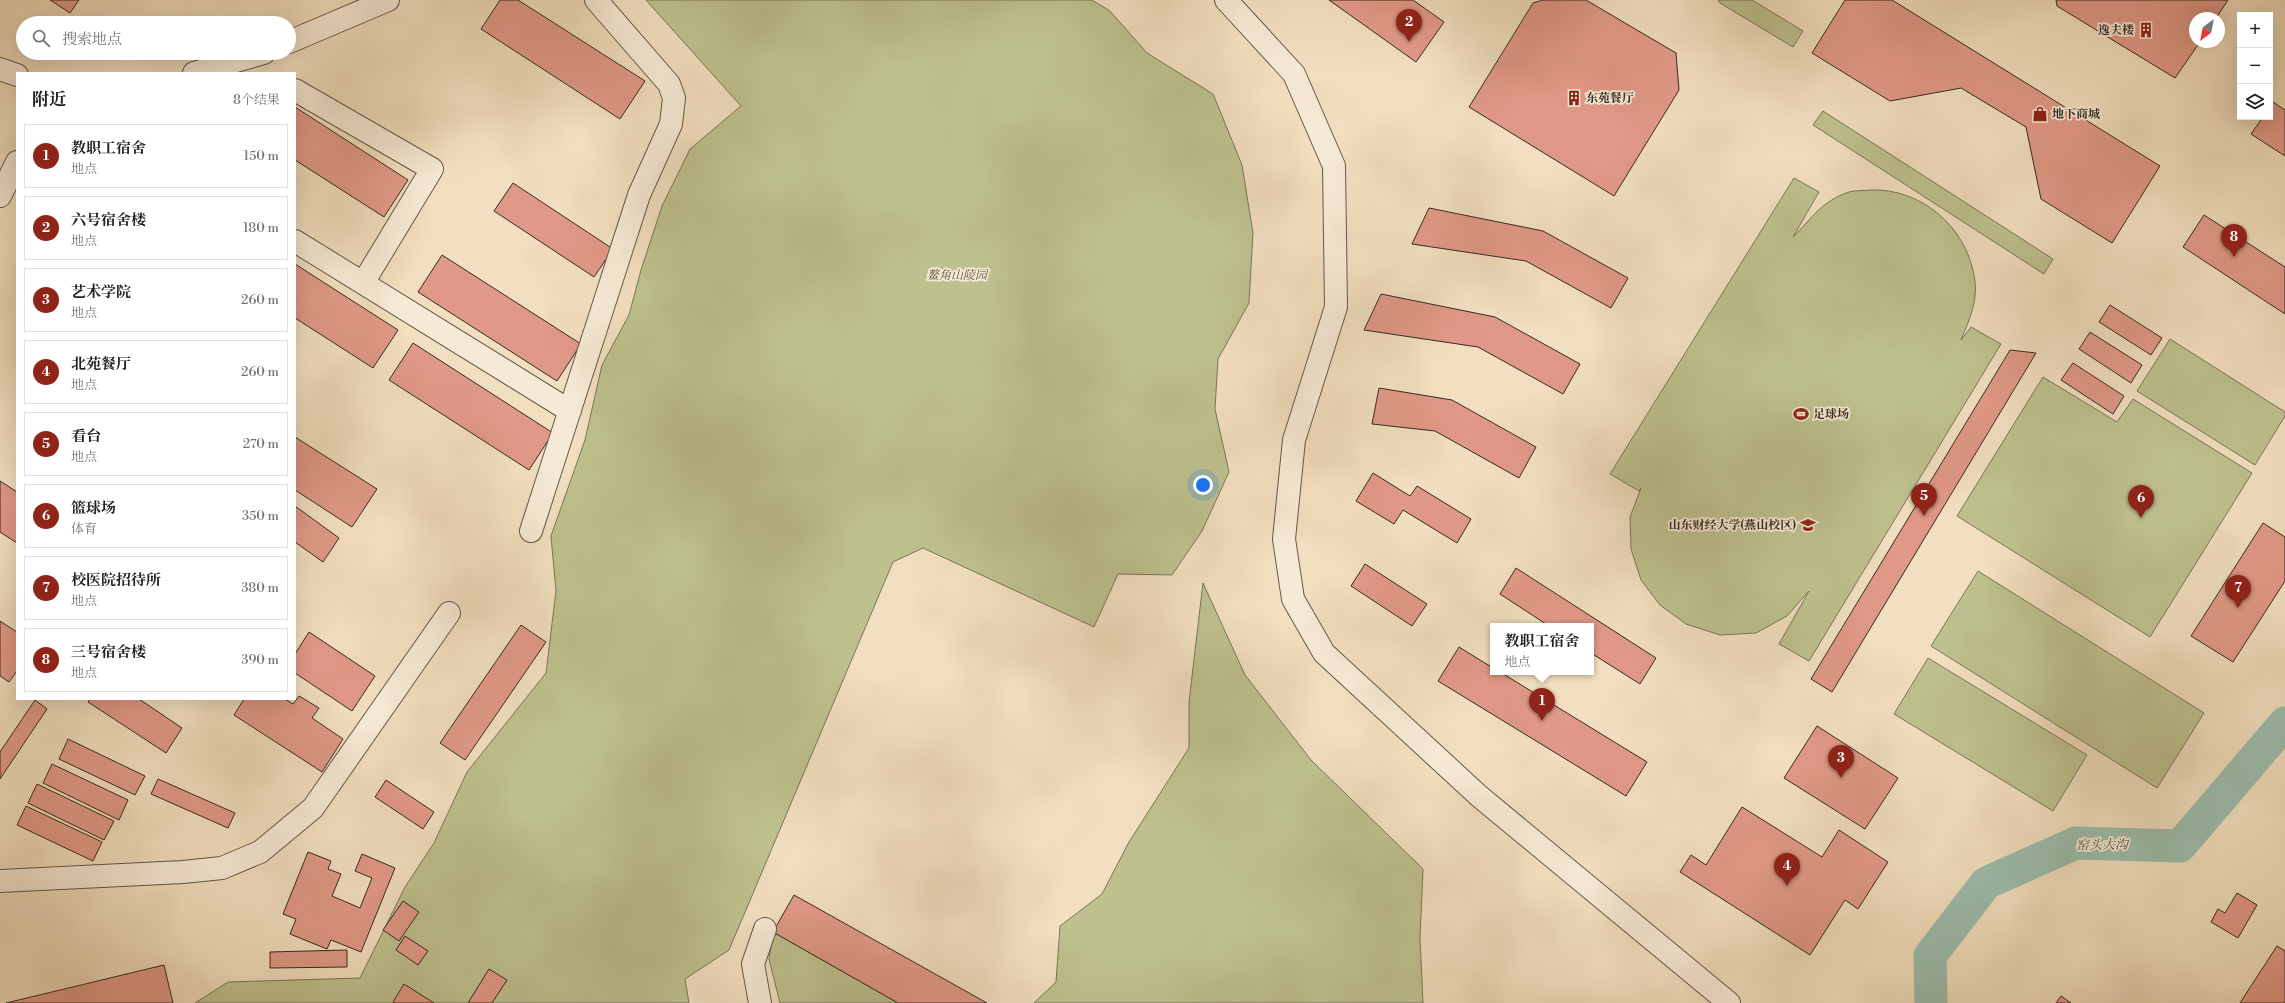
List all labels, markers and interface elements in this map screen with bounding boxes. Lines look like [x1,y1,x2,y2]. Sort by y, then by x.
pin: 2 [1396,9,1422,42]
north arrow [2189,12,2225,48]
map controls [2237,12,2273,120]
button: + [2237,12,2273,48]
search box [16,16,296,60]
building icon: 逸夫楼 [2137,21,2155,39]
place label: 逸夫楼 [2098,23,2134,38]
icon: search [30,27,52,49]
text: 搜索地点 [62,30,122,49]
button: − [2237,48,2273,84]
button: layers [2237,84,2273,120]
text: 附近 [32,89,66,111]
building icon: 东苑餐厅 [1565,89,1583,107]
place label: 东苑餐厅 [1586,91,1634,106]
text: 8个结果 [233,92,280,108]
shop icon: 地下商城 [2031,105,2049,123]
place label: 地下商城 [2052,107,2100,122]
text: 教职工宿舍 [71,139,146,158]
text: 1 [43,148,49,164]
text: 150 m [244,148,279,164]
text: 地点 [71,161,97,177]
text: 六号宿舍楼 [71,211,146,230]
text: 2 [42,220,50,236]
text: 180 m [243,220,279,236]
pin: 8 [2221,224,2247,257]
text: 地点 [71,233,97,249]
park label: 鳌角山陵园 [927,268,989,283]
text: 艺术学院 [71,283,131,302]
text: 3 [42,292,50,308]
text: 260 m [241,292,279,308]
text: 地点 [71,305,97,321]
text: 北苑餐厅 [71,355,131,374]
text: 4 [42,364,50,380]
text: 260 m [241,364,279,380]
text: 地点 [71,377,97,393]
sports icon: 足球场 [1792,405,1810,423]
place label: 足球场 [1813,407,1849,422]
text: 看台 [71,427,101,446]
text: 5 [42,436,50,452]
text: 270 m [243,436,279,452]
text: 地点 [71,449,97,465]
your location [1193,475,1213,495]
pin: 5 [1911,483,1937,516]
pin: 6 [2128,485,2154,518]
text: 篮球场 [71,499,116,518]
text: 6 [42,508,50,524]
text: 350 m [242,508,279,524]
school or university icon: 山东财经大学(燕山校区) [1799,516,1817,534]
place label: 山东财经大学(燕山校区) [1669,518,1796,533]
text: 体育 [71,521,97,537]
text: 校医院招待所 [71,571,161,590]
pin: 7 [2225,575,2251,608]
text: 7 [42,580,50,596]
text: 380 m [241,580,279,596]
text: 地点 [71,593,97,609]
popup [1490,623,1594,675]
text: 教职工宿舍 [1504,632,1580,651]
text: 三号宿舍楼 [71,643,146,662]
text: 8 [42,652,50,668]
text: 390 m [241,652,279,668]
text: 地点 [1504,654,1531,670]
text: 地点 [71,665,97,681]
pin: 1 [1529,688,1555,721]
pin: 3 [1828,745,1854,778]
water label: 窑头大沟 [2076,837,2130,853]
pin: 4 [1774,853,1800,886]

